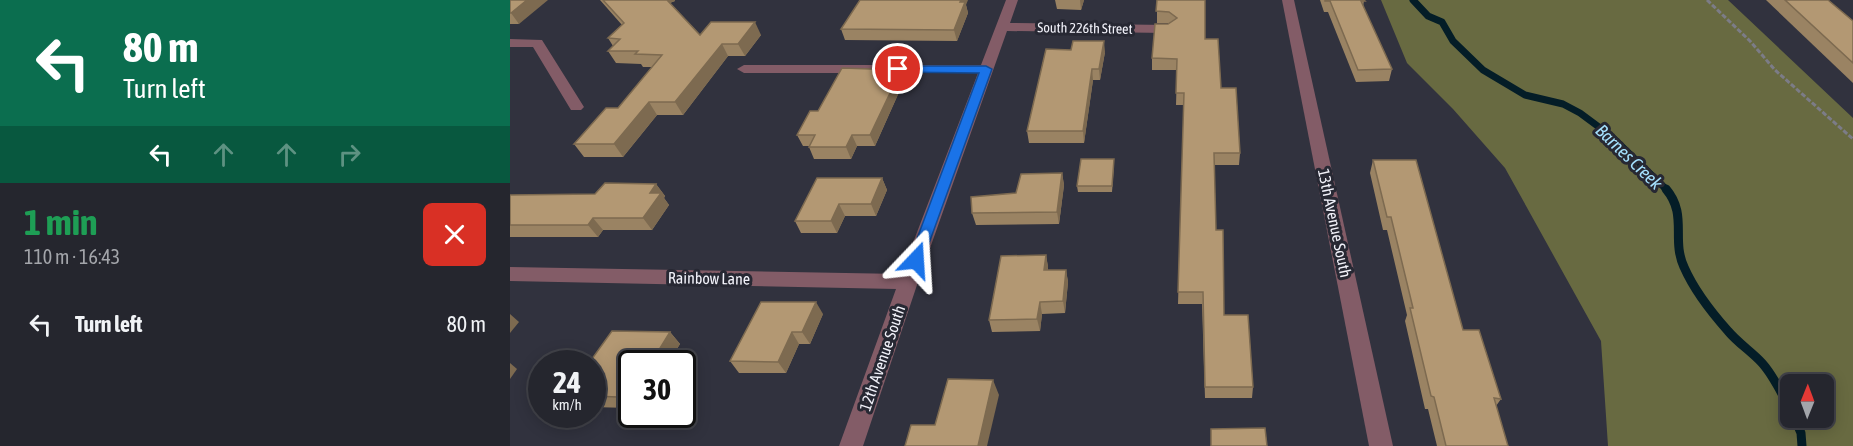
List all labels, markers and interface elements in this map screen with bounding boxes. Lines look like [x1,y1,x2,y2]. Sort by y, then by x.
street label: South 226th Street [1037,19,1133,37]
text: 80 m [123,23,198,71]
icon: left [24,24,102,102]
pin [872,43,923,94]
icon: arrive [881,52,914,85]
text: Turn left [123,73,206,104]
water label: Barnes Creek [1592,120,1668,194]
icon: left [144,138,177,171]
icon: ahead [207,138,240,171]
icon: ahead [270,138,303,171]
icon: right [333,138,366,171]
street label: 13th Avenue South [1315,167,1355,279]
text: 1 min [24,201,98,243]
button: close [423,203,486,266]
position arrow [884,228,948,292]
text: 110 m · 16:43 [24,245,120,268]
street label: Rainbow Lane [668,268,750,288]
street label: 12th Avenue South [856,303,908,413]
icon: left [24,308,57,341]
text: Turn left [75,311,142,337]
text: 80 m [446,311,486,337]
speed limit sign: 30 [618,350,696,428]
text: 24 [553,365,581,399]
north arrow [1780,374,1834,428]
map controls [1780,374,1834,428]
text: km/h [552,396,582,413]

